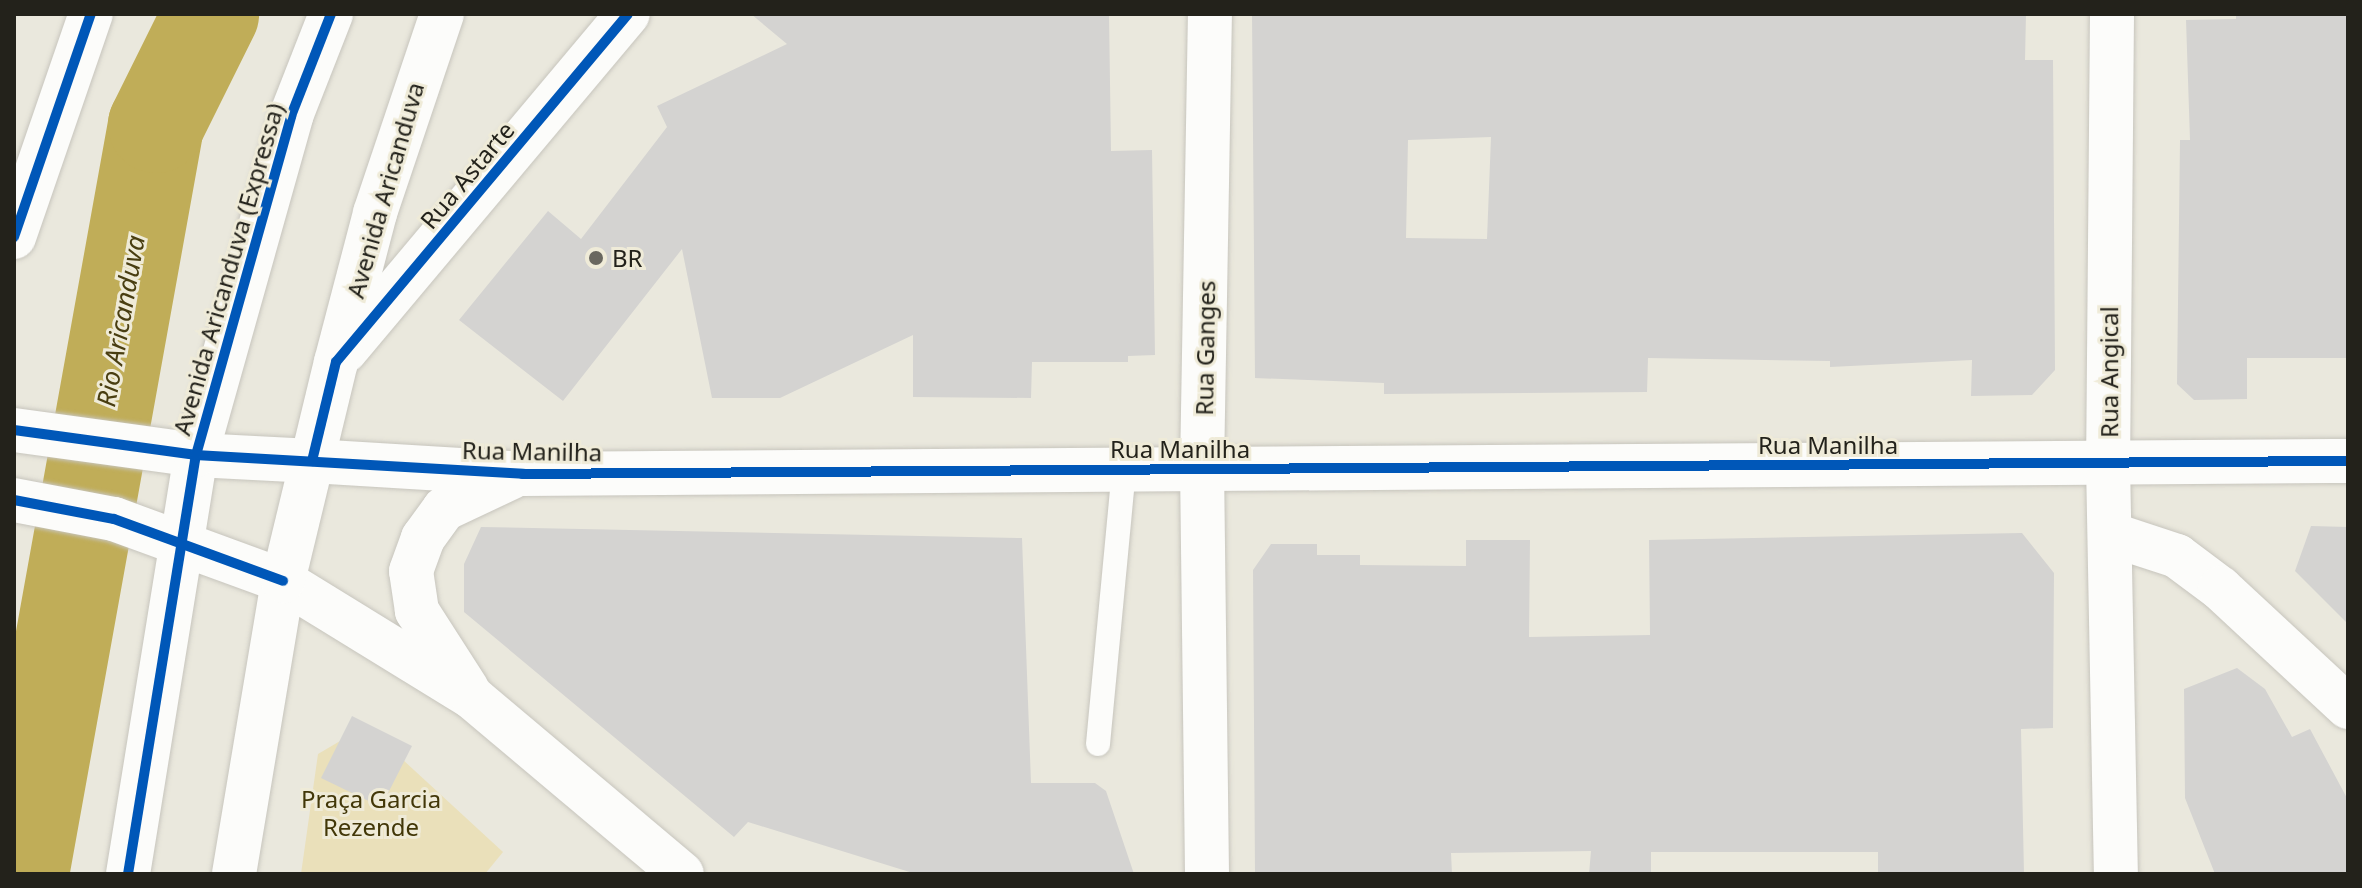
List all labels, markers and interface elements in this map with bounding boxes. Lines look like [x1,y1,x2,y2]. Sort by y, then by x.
street label: Avenida Aricanduva [340,79,430,301]
street label: Avenida Aricanduva (Expressa) [167,100,289,438]
street label: Rua Astarte [414,116,520,234]
water label: Rio Aricanduva [91,233,151,409]
place label: BR [612,244,643,272]
marker: BR [587,249,605,267]
street label: Rua Ganges [1189,280,1221,416]
street label: Rua Angical [2095,306,2123,438]
street label: Rua Manilha [1758,431,1898,459]
street label: Rua Manilha [462,435,602,467]
street label: Rua Manilha [1110,435,1250,463]
park label: Praça Garcia Rezende [301,785,441,841]

